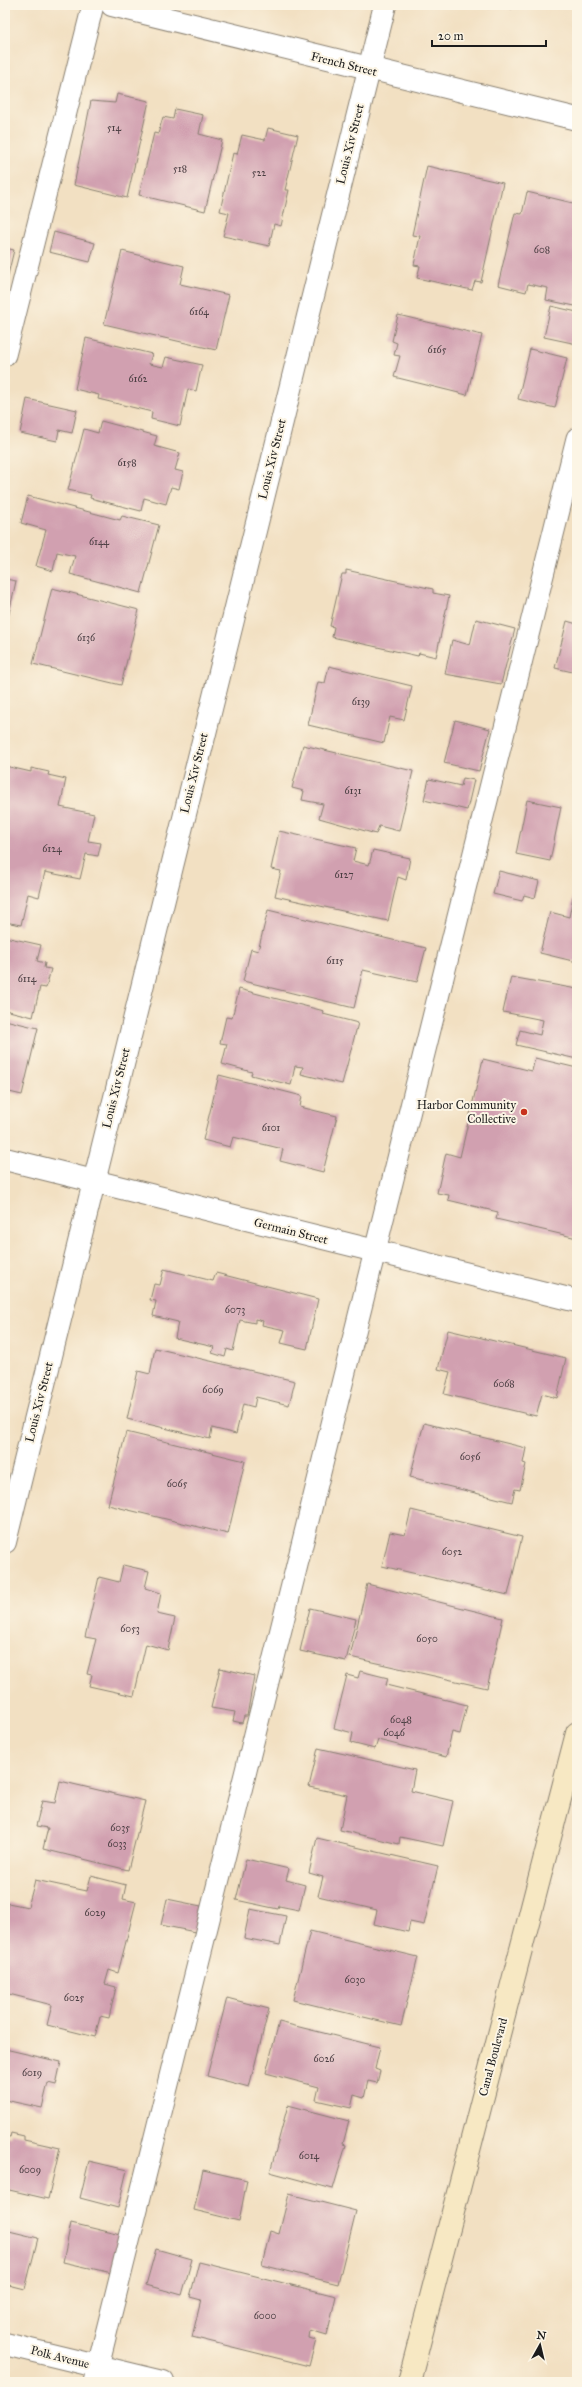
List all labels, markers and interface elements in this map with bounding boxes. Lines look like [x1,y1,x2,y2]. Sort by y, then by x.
scale bar [432,22,546,48]
text: 20 m [438,29,464,43]
street label: French Street [310,49,379,79]
street label: Louis Xiv Street [333,102,367,186]
house number: 514 [107,122,122,134]
house number: 518 [173,163,187,175]
house number: 522 [252,167,266,179]
house number: 608 [534,244,550,256]
house number: 6164 [189,306,209,318]
house number: 6165 [428,344,447,356]
house number: 6162 [128,373,148,385]
street label: Louis Xiv Street [255,417,289,501]
house number: 6158 [118,457,136,469]
house number: 6144 [89,536,110,548]
house number: 6136 [77,632,96,644]
house number: 6139 [352,696,370,708]
street label: Louis Xiv Street [177,731,211,815]
house number: 6131 [345,785,362,797]
house number: 6124 [42,843,62,855]
house number: 6127 [334,869,354,881]
house number: 6115 [326,955,344,967]
house number: 6114 [18,973,37,985]
street label: Louis Xiv Street [99,1046,133,1130]
place label: Harbor Community Collective [417,1098,516,1126]
marker: Harbor Community Collective [519,1107,529,1117]
house number: 6101 [262,1122,280,1134]
street label: Germain Street [253,1215,330,1247]
house number: 6073 [225,1304,245,1316]
street label: Louis Xiv Street [22,1360,56,1444]
house number: 6068 [493,1378,515,1390]
house number: 6069 [202,1384,224,1396]
house number: 6056 [460,1451,481,1463]
house number: 6065 [167,1478,188,1490]
house number: 6052 [442,1546,462,1558]
house number: 6053 [120,1623,140,1635]
house number: 6050 [416,1633,438,1645]
house number: 6048 [390,1714,412,1726]
house number: 6046 [383,1727,406,1739]
house number: 6035 [110,1822,130,1834]
house number: 6033 [108,1838,126,1850]
house number: 6029 [84,1907,106,1919]
house number: 6030 [345,1974,366,1986]
house number: 6025 [64,1992,85,2004]
street label: Canal Boulevard [476,2016,510,2098]
house number: 6026 [313,2053,335,2065]
house number: 6019 [22,2067,42,2079]
house number: 6014 [299,2150,320,2162]
house number: 6009 [19,2164,41,2176]
house number: 6000 [254,2310,276,2322]
north arrow [520,2325,560,2365]
text: N [536,2329,548,2343]
street label: Polk Avenue [29,2343,91,2371]

